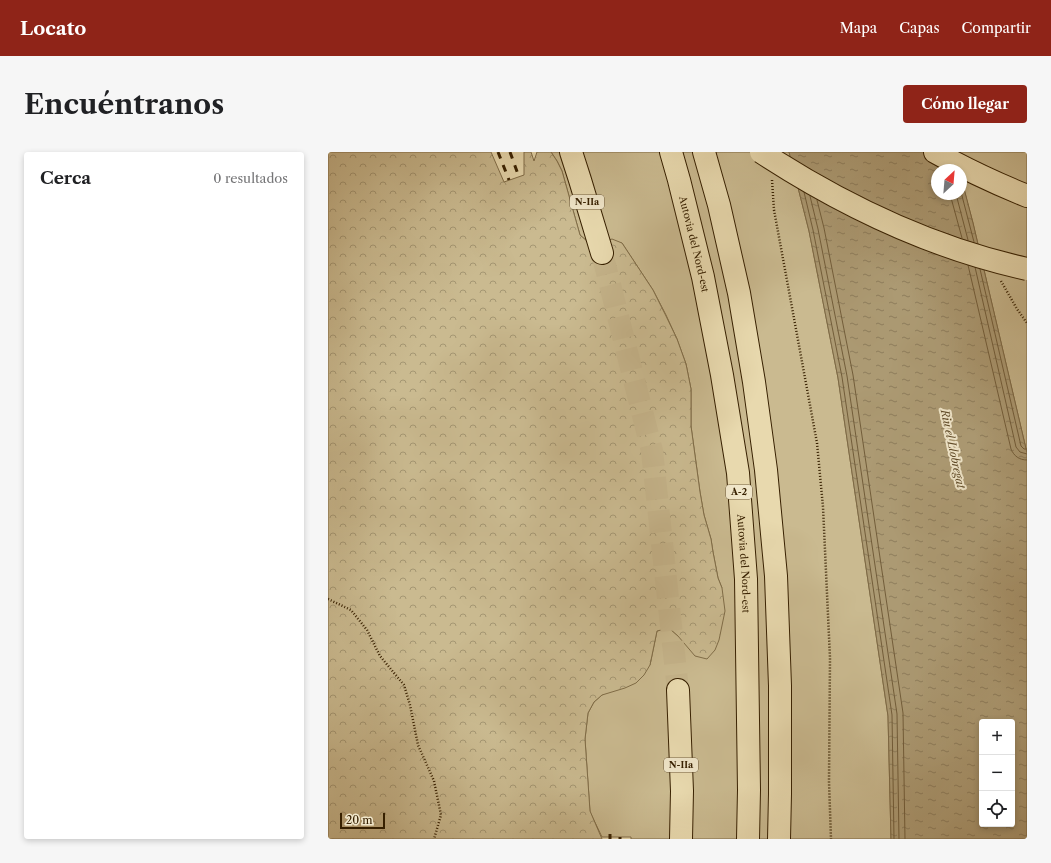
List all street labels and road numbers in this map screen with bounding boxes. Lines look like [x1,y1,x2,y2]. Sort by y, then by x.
street label: Autovia del Nord-est [676,194,712,294]
road number: N-IIa [570,195,604,209]
road number: A-2 [726,485,752,499]
street label: Autovia del Nord-est [734,513,752,614]
road number: N-IIa [664,758,698,772]

